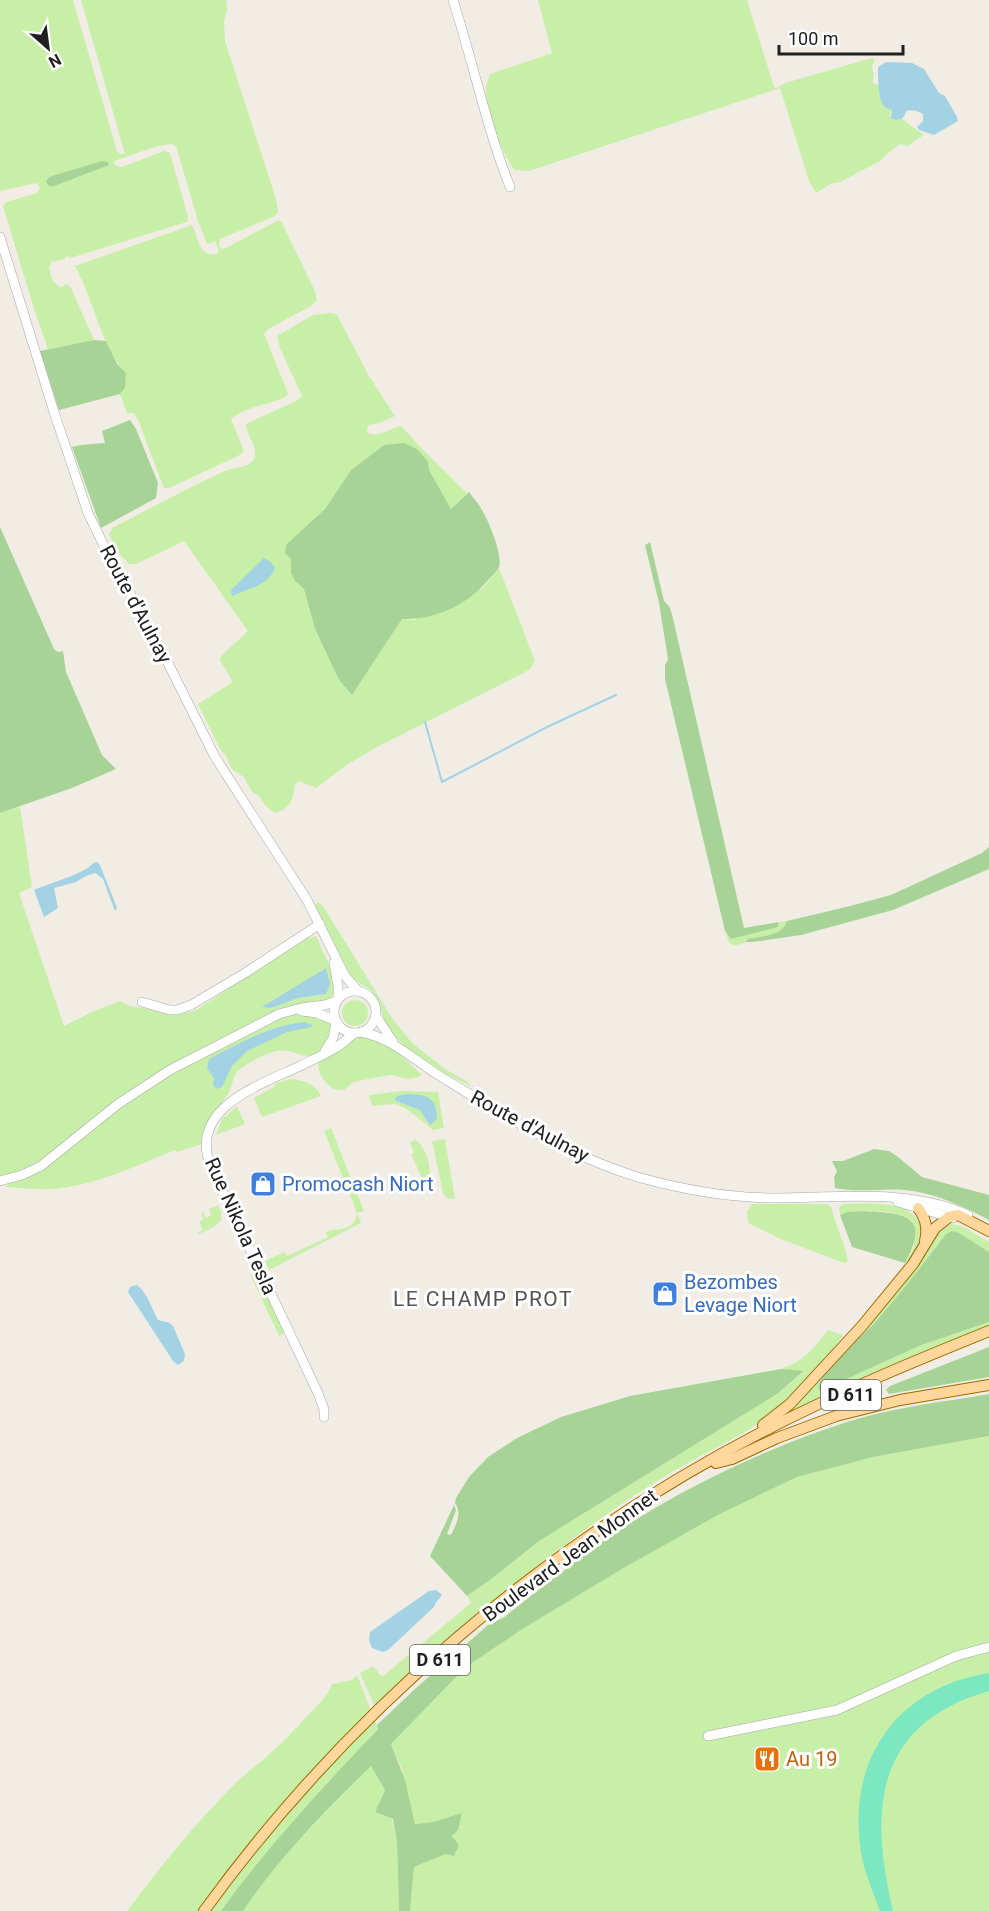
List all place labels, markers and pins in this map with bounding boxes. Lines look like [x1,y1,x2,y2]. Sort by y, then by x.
shop icon: Promocash Niort [248,1169,278,1199]
place label: Promocash Niort [282,1172,434,1196]
place label: Bezombes Levage Niort [684,1270,797,1317]
shop icon: Bezombes Levage Niort [650,1279,680,1309]
restaurant icon: Au 19 [752,1744,782,1774]
place label: Au 19 [786,1747,837,1771]

